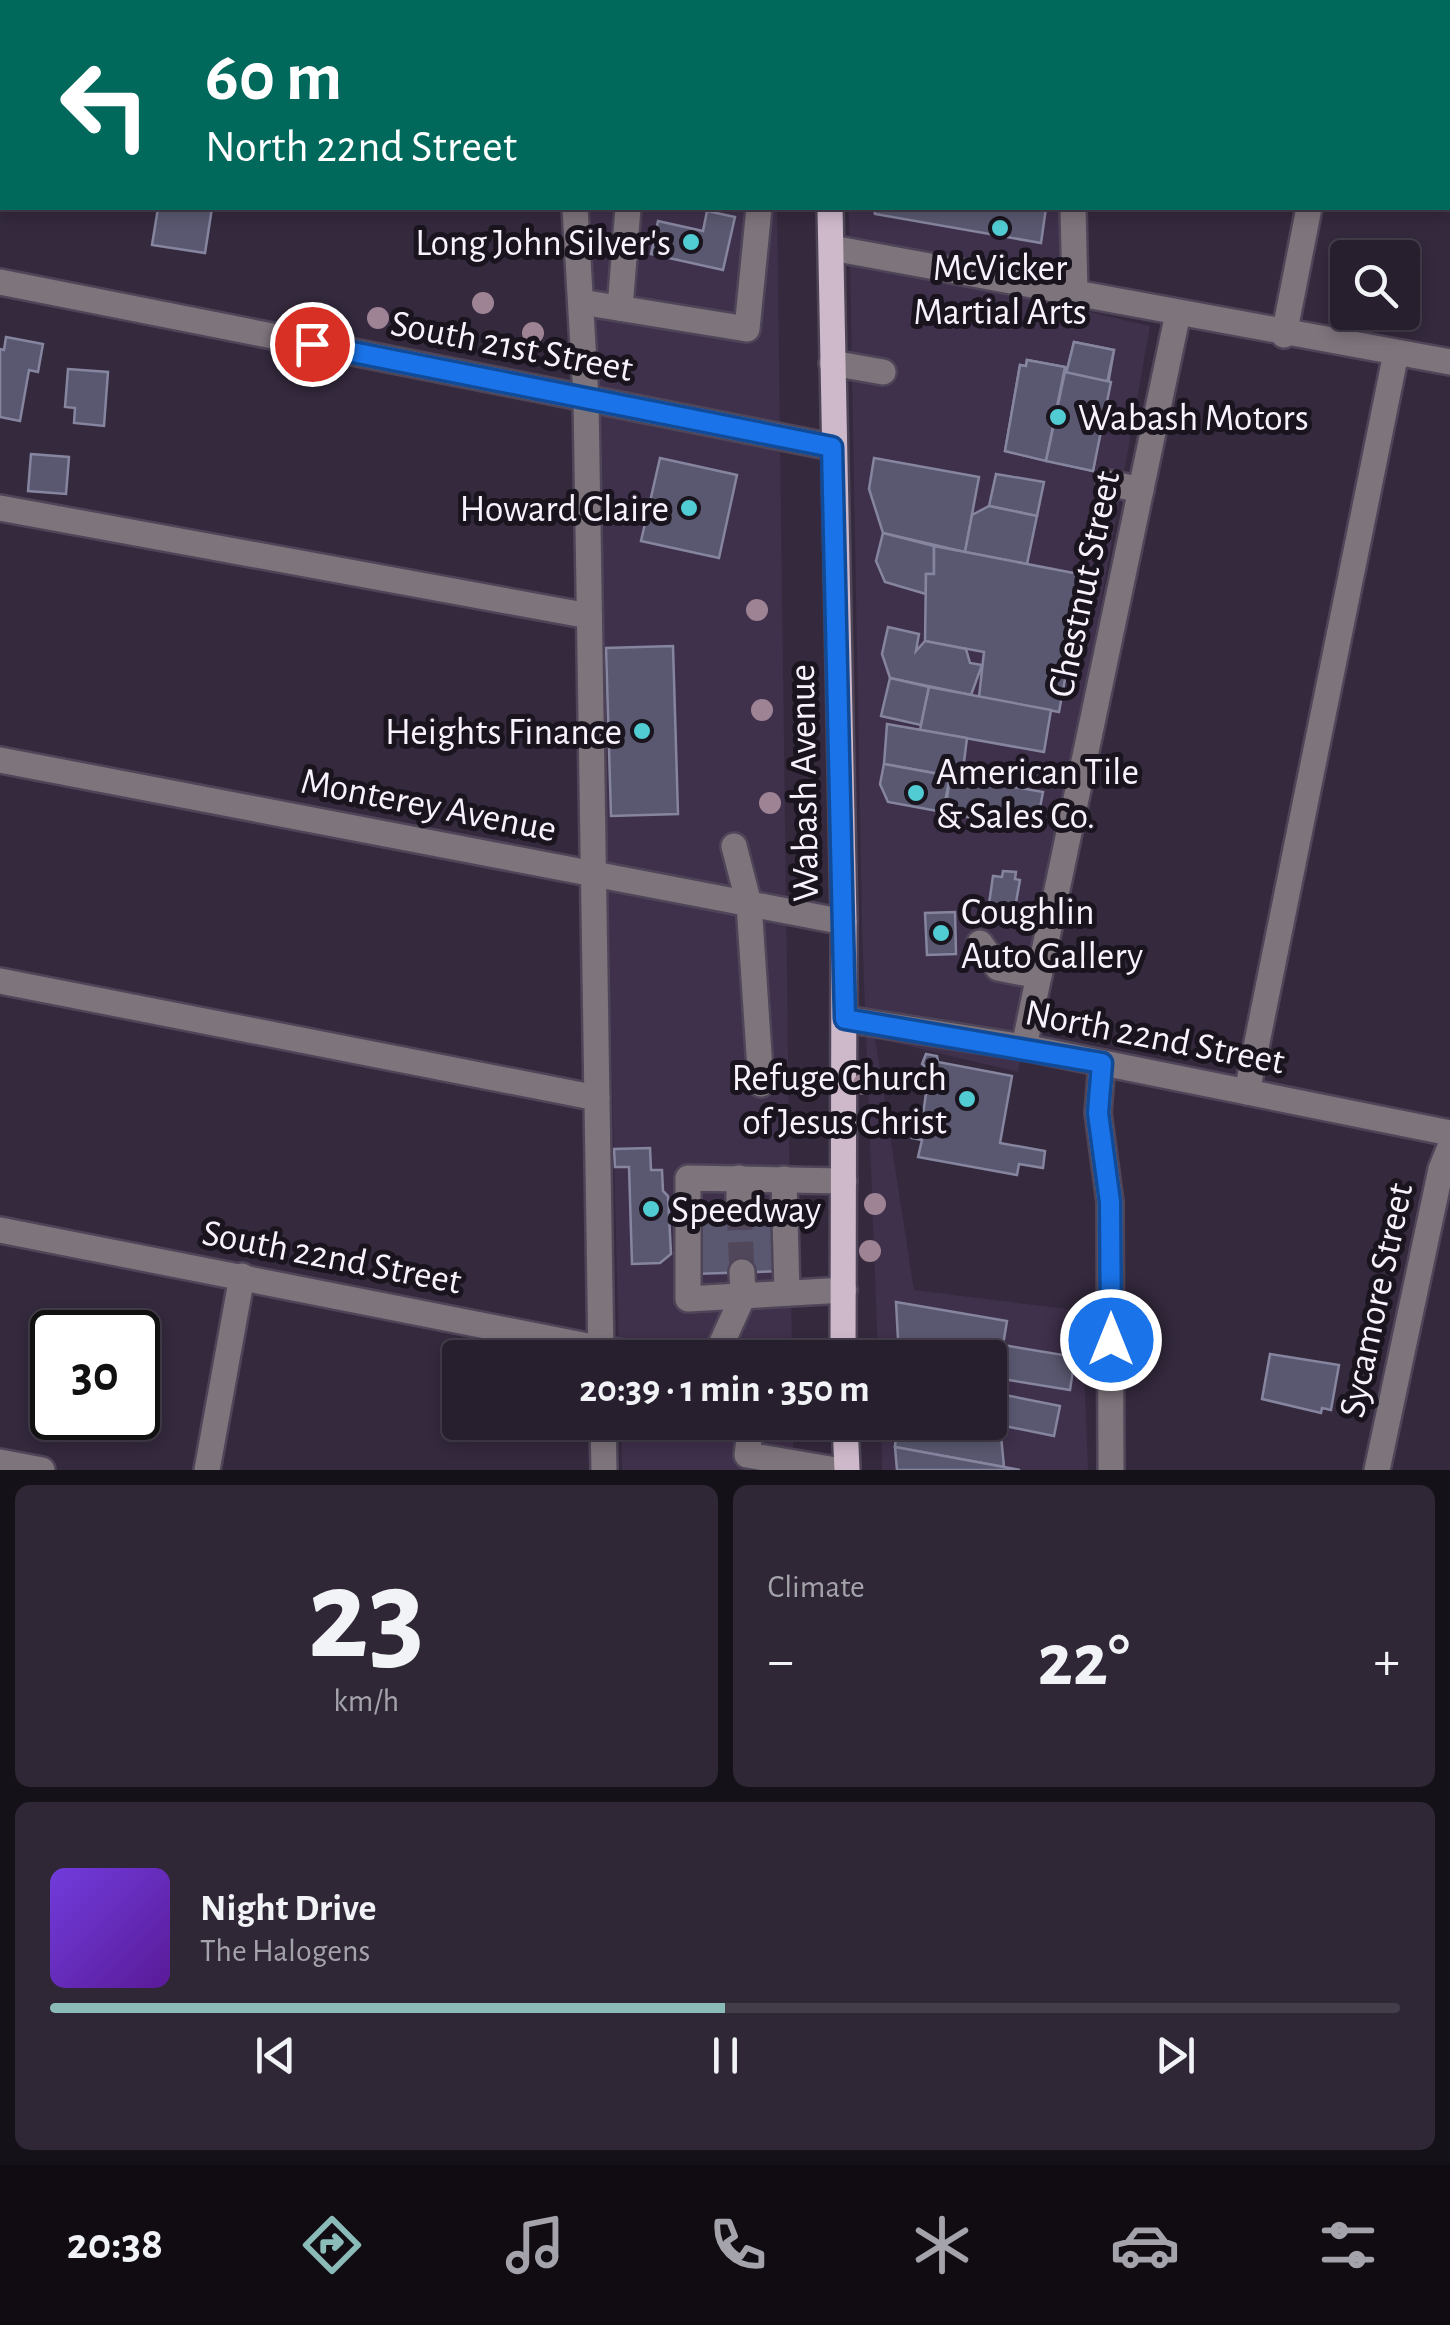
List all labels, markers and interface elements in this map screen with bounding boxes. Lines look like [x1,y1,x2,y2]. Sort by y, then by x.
icon: left [40,40,170,170]
text: 60 m [205,43,342,113]
text: North 22nd Street [205,125,517,170]
marker: McVicker Martial Arts [989,217,1011,239]
place label: Long John Silver's [415,225,671,263]
marker: Long John Silver's [680,231,702,253]
map controls [1330,240,1420,330]
button: search [1330,240,1420,330]
place label: McVicker Martial Arts [913,250,1087,332]
pin [270,302,355,387]
street label: South 21st Street [387,305,636,389]
icon: arrive [285,317,340,372]
place label: Wabash Motors [1078,400,1309,438]
marker: Wabash Motors [1047,406,1069,428]
street label: Chestnut Street [1042,468,1127,701]
place label: Howard Claire [460,491,669,529]
marker: Howard Claire [678,497,700,519]
street label: Wabash Avenue [784,664,826,902]
place label: Heights Finance [385,714,622,752]
marker: Heights Finance [631,720,653,742]
place label: American Tile & Sales Co. [936,754,1139,836]
street label: Monterey Avenue [298,763,559,849]
marker: American Tile & Sales Co. [905,782,927,804]
place label: Coughlin Auto Gallery [961,894,1143,976]
marker: Coughlin Auto Gallery [930,922,952,944]
street label: North 22nd Street [1022,994,1288,1082]
place label: Refuge Church of Jesus Christ [731,1060,947,1142]
marker: Refuge Church of Jesus Christ [956,1088,978,1110]
street label: Sycamore Street [1334,1180,1420,1421]
place label: Speedway [671,1192,821,1230]
marker: Speedway [640,1198,662,1220]
street label: South 22nd Street [199,1214,464,1302]
position arrow [1059,1288,1163,1392]
speed limit sign: 30 [30,1310,160,1440]
text: 20:39 · 1 min · 350 m [579,1371,870,1409]
text: 23 [308,1552,425,1682]
text: Climate [768,1571,865,1603]
text: 22° [1037,1624,1130,1699]
text: − [768,1634,794,1689]
text: + [1374,1634,1400,1689]
text: km/h [333,1685,399,1717]
text: Night Drive [200,1890,376,1928]
text: The Halogens [200,1935,370,1967]
icon: previous [248,2028,303,2083]
icon: pause [698,2028,753,2083]
icon: next [1148,2028,1203,2083]
icon: directions [297,2210,367,2280]
icon: music [500,2210,570,2280]
icon: phone [703,2210,773,2280]
icon: climate [907,2210,977,2280]
icon: car [1110,2210,1180,2280]
icon: filters [1313,2210,1383,2280]
text: 20:38 [67,2222,163,2267]

